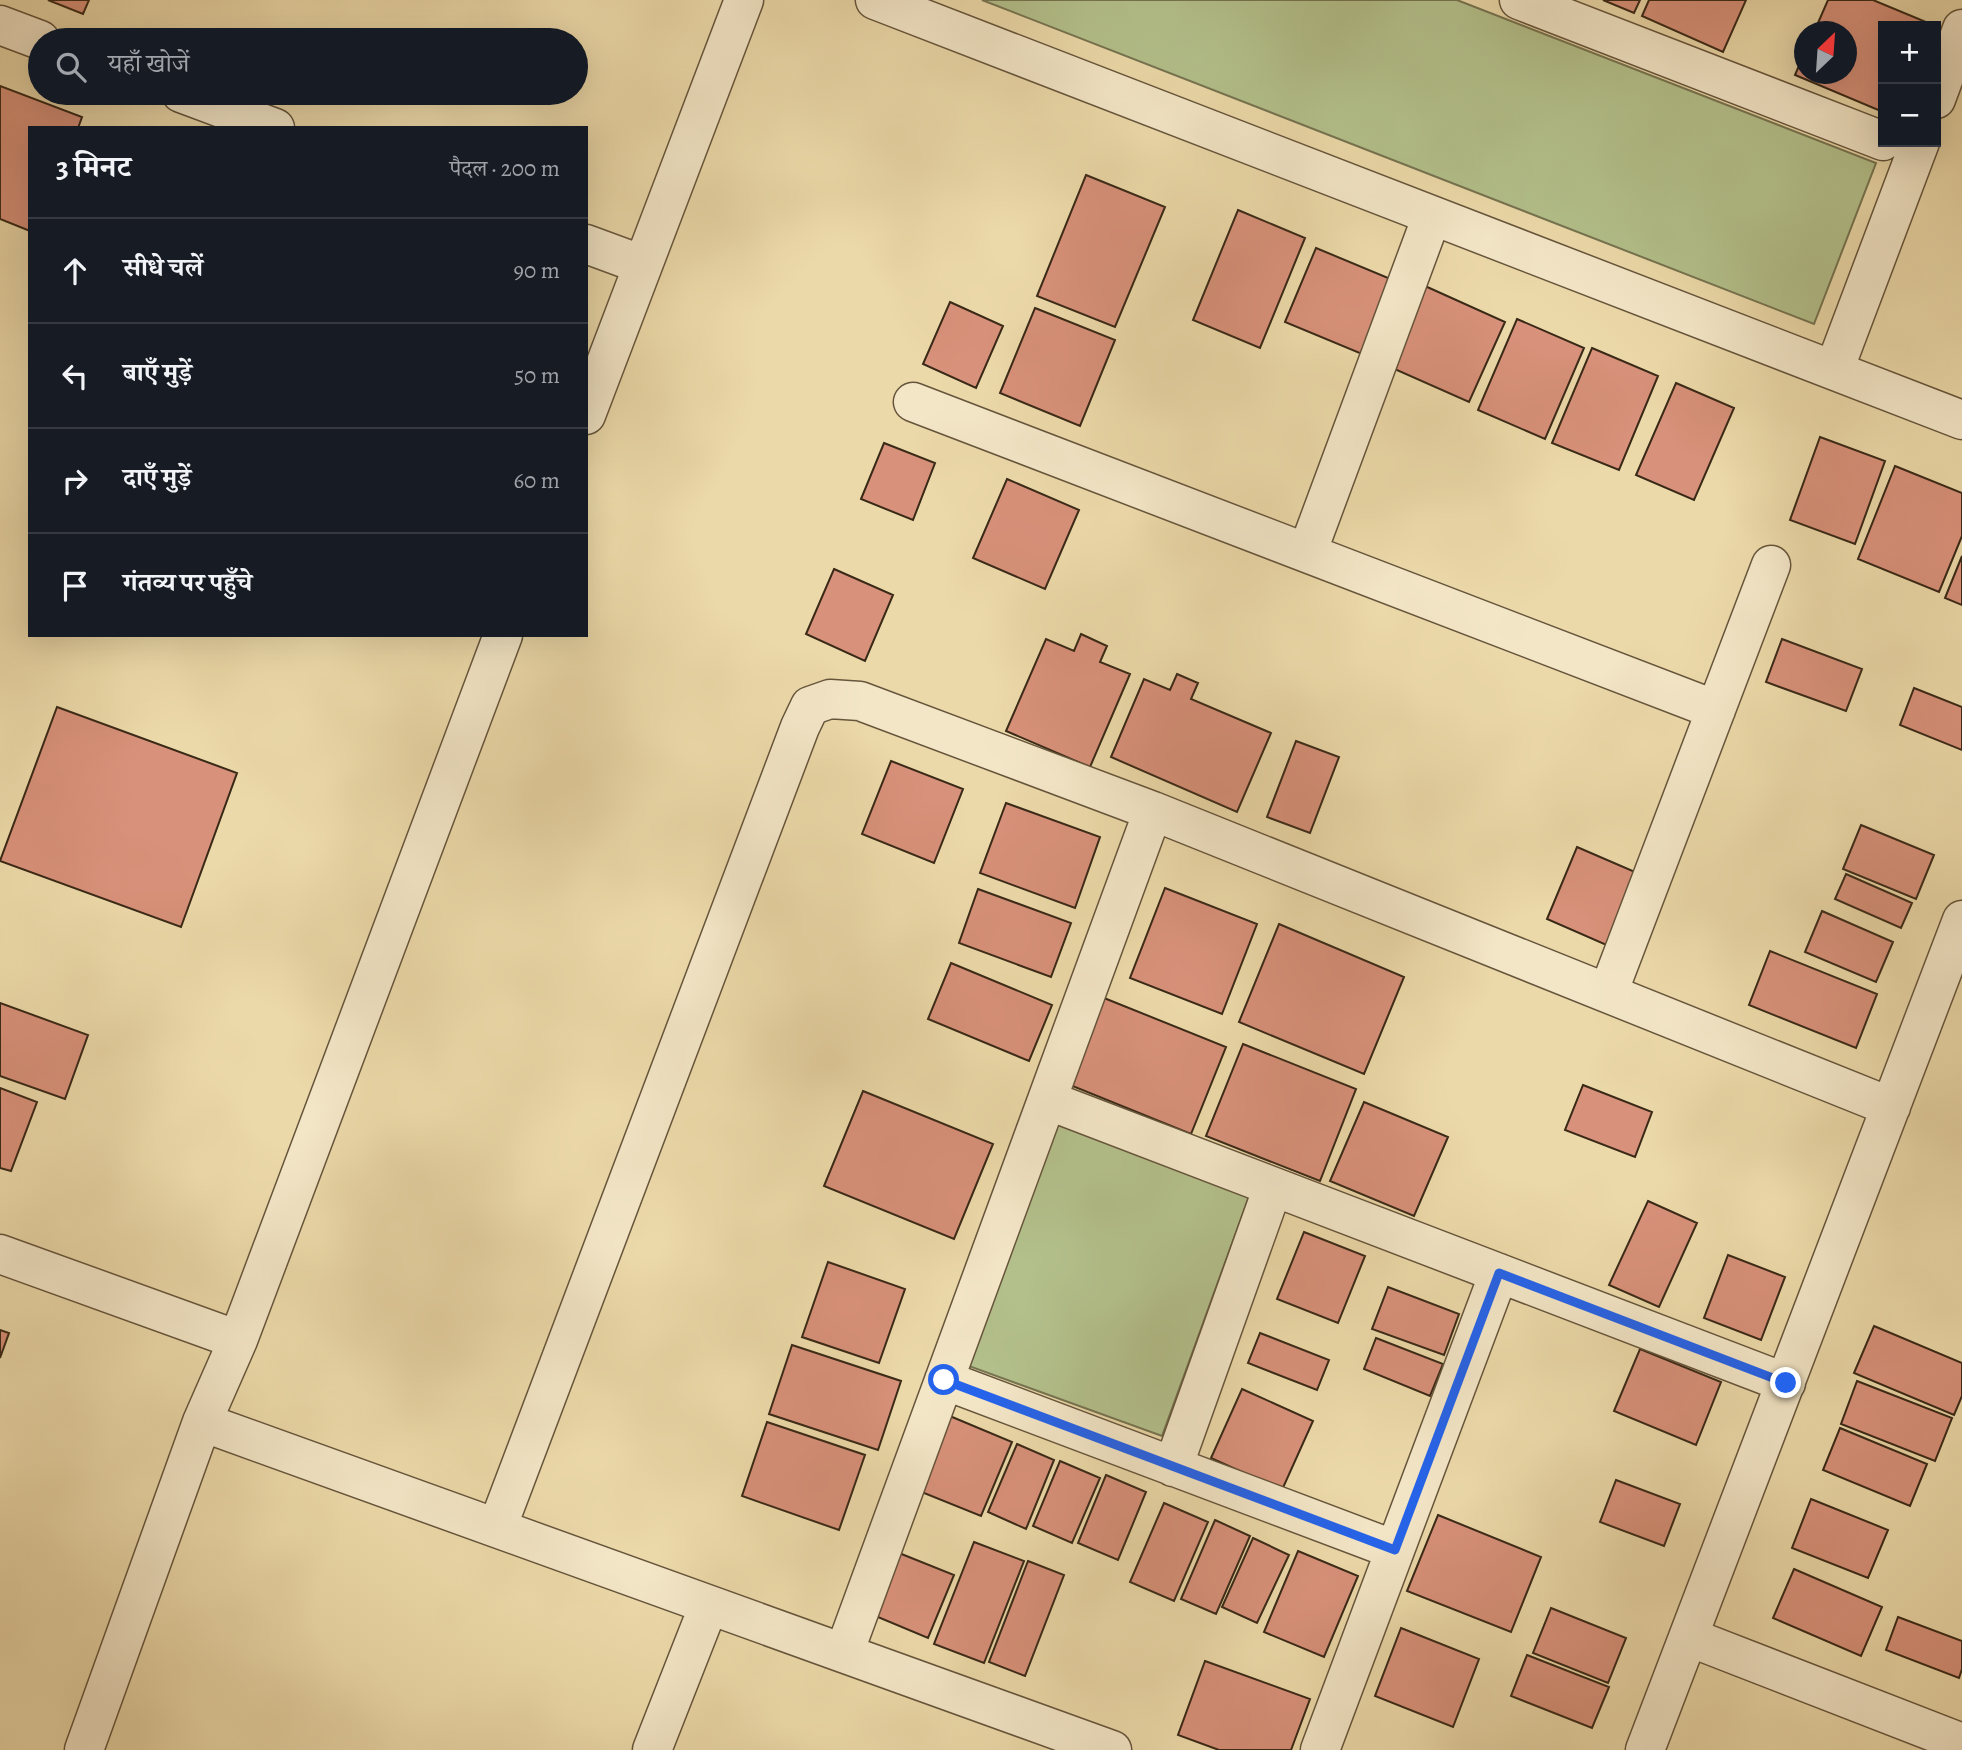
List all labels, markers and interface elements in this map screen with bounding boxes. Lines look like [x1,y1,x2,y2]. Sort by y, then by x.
north arrow [1794,21,1857,84]
map controls [1878,21,1941,147]
button: + [1878,21,1941,84]
search box [28,28,588,105]
text: यहाँ खोजें [108,46,189,81]
icon: search [52,48,90,86]
button: − [1878,84,1941,147]
text: 3 मिनट [56,147,131,187]
text: पैदल · 200 m [450,153,560,184]
text: सीधे चलें [123,250,203,285]
icon: ahead [56,252,94,290]
text: 90 m [514,255,560,286]
text: बाएँ मुड़ें [123,355,192,390]
icon: left [56,357,94,395]
text: 50 m [514,360,560,391]
text: दाएँ मुड़ें [123,460,191,495]
icon: right [56,462,94,500]
text: 60 m [513,465,560,496]
text: गंतव्य पर पहुँचे [123,565,252,600]
icon: arrive [56,567,94,605]
route start [928,1364,959,1395]
route end [1770,1367,1801,1398]

